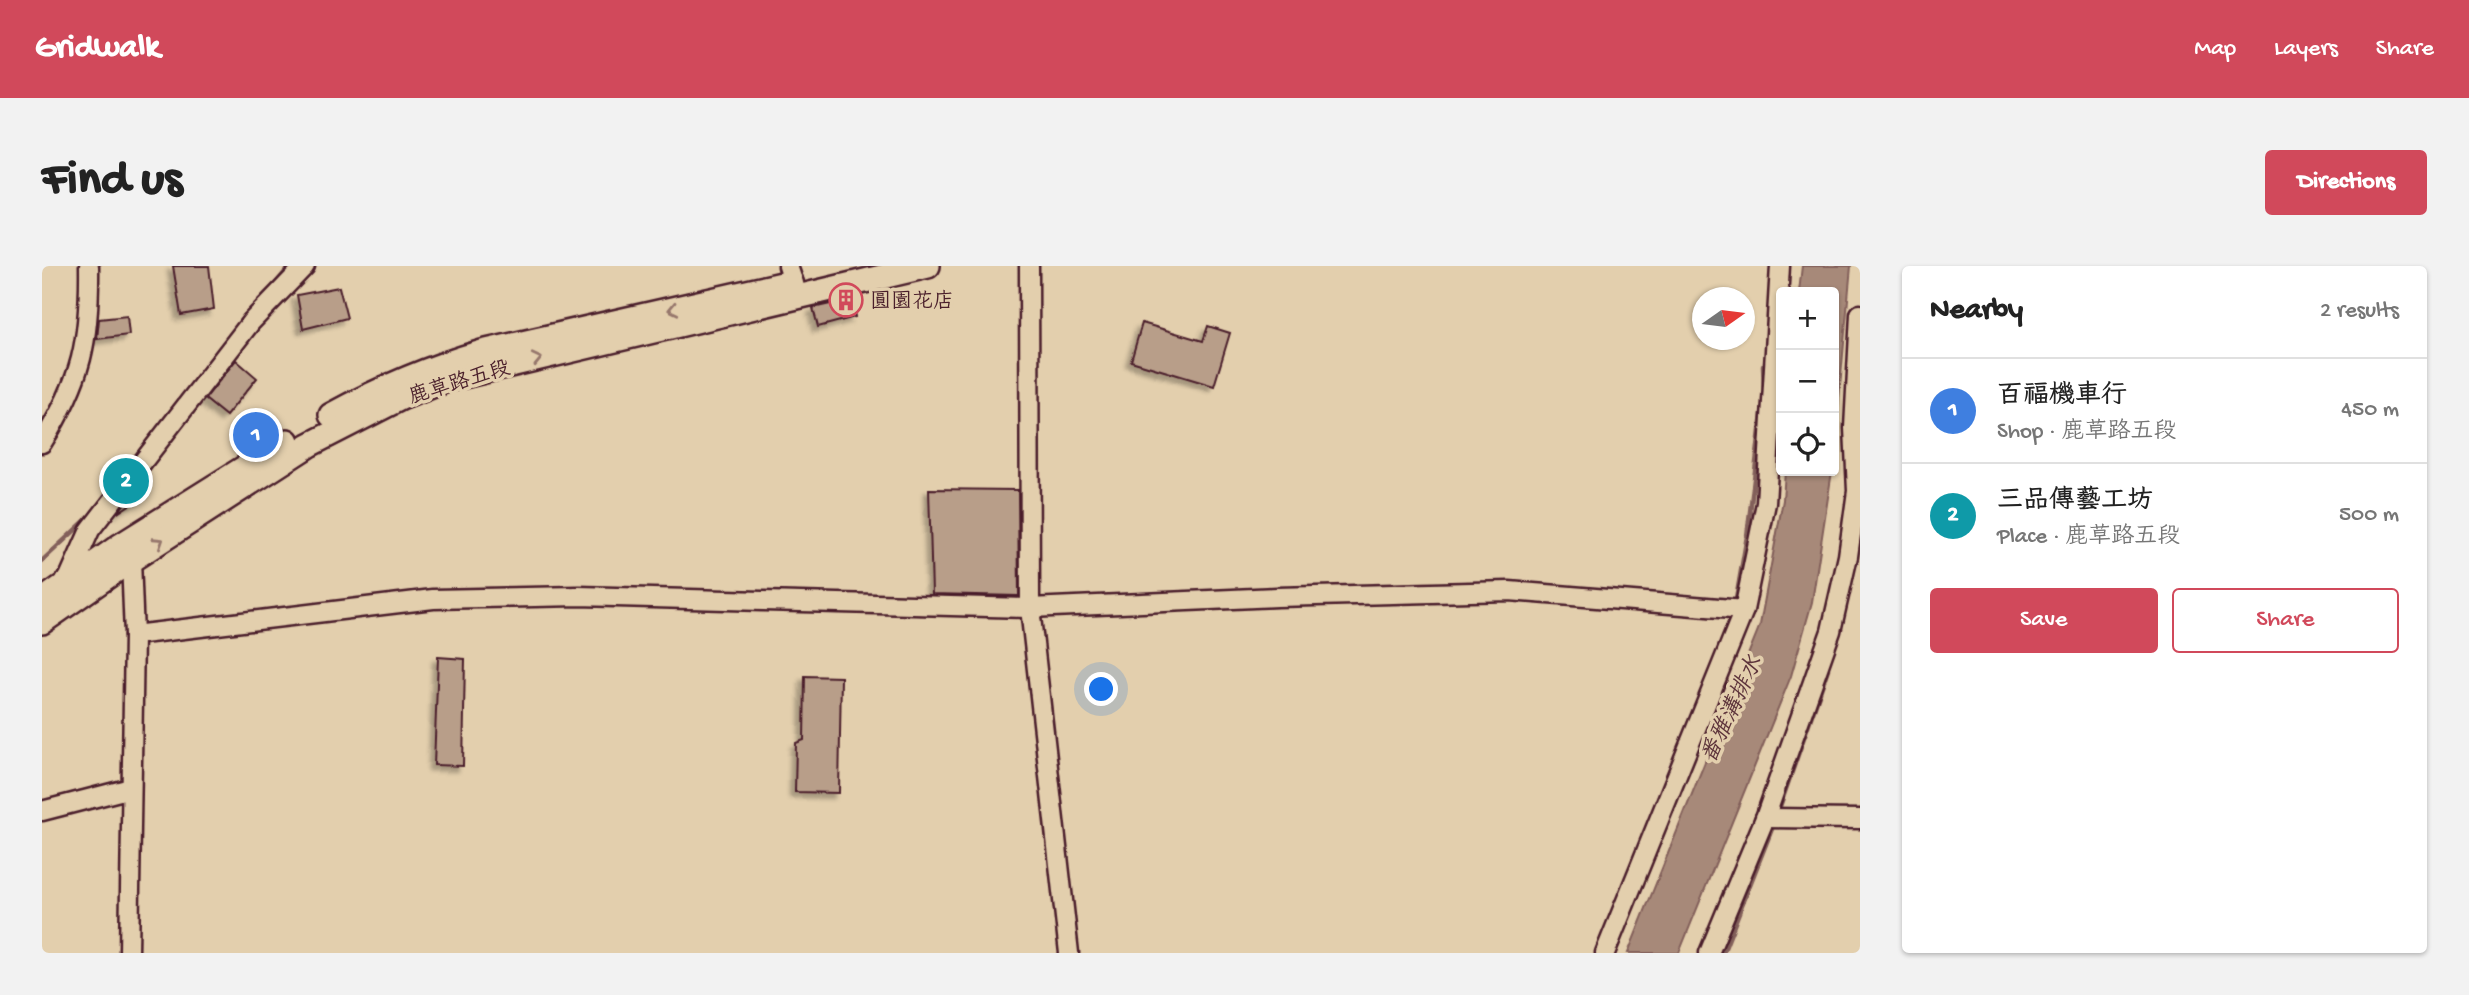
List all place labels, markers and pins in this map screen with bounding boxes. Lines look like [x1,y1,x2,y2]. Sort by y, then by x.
building icon: 圓園花店 [827,281,865,319]
place label: 圓園花店 [870,289,954,316]
pin: 1 [233,409,279,461]
pin: 2 [103,455,149,507]

